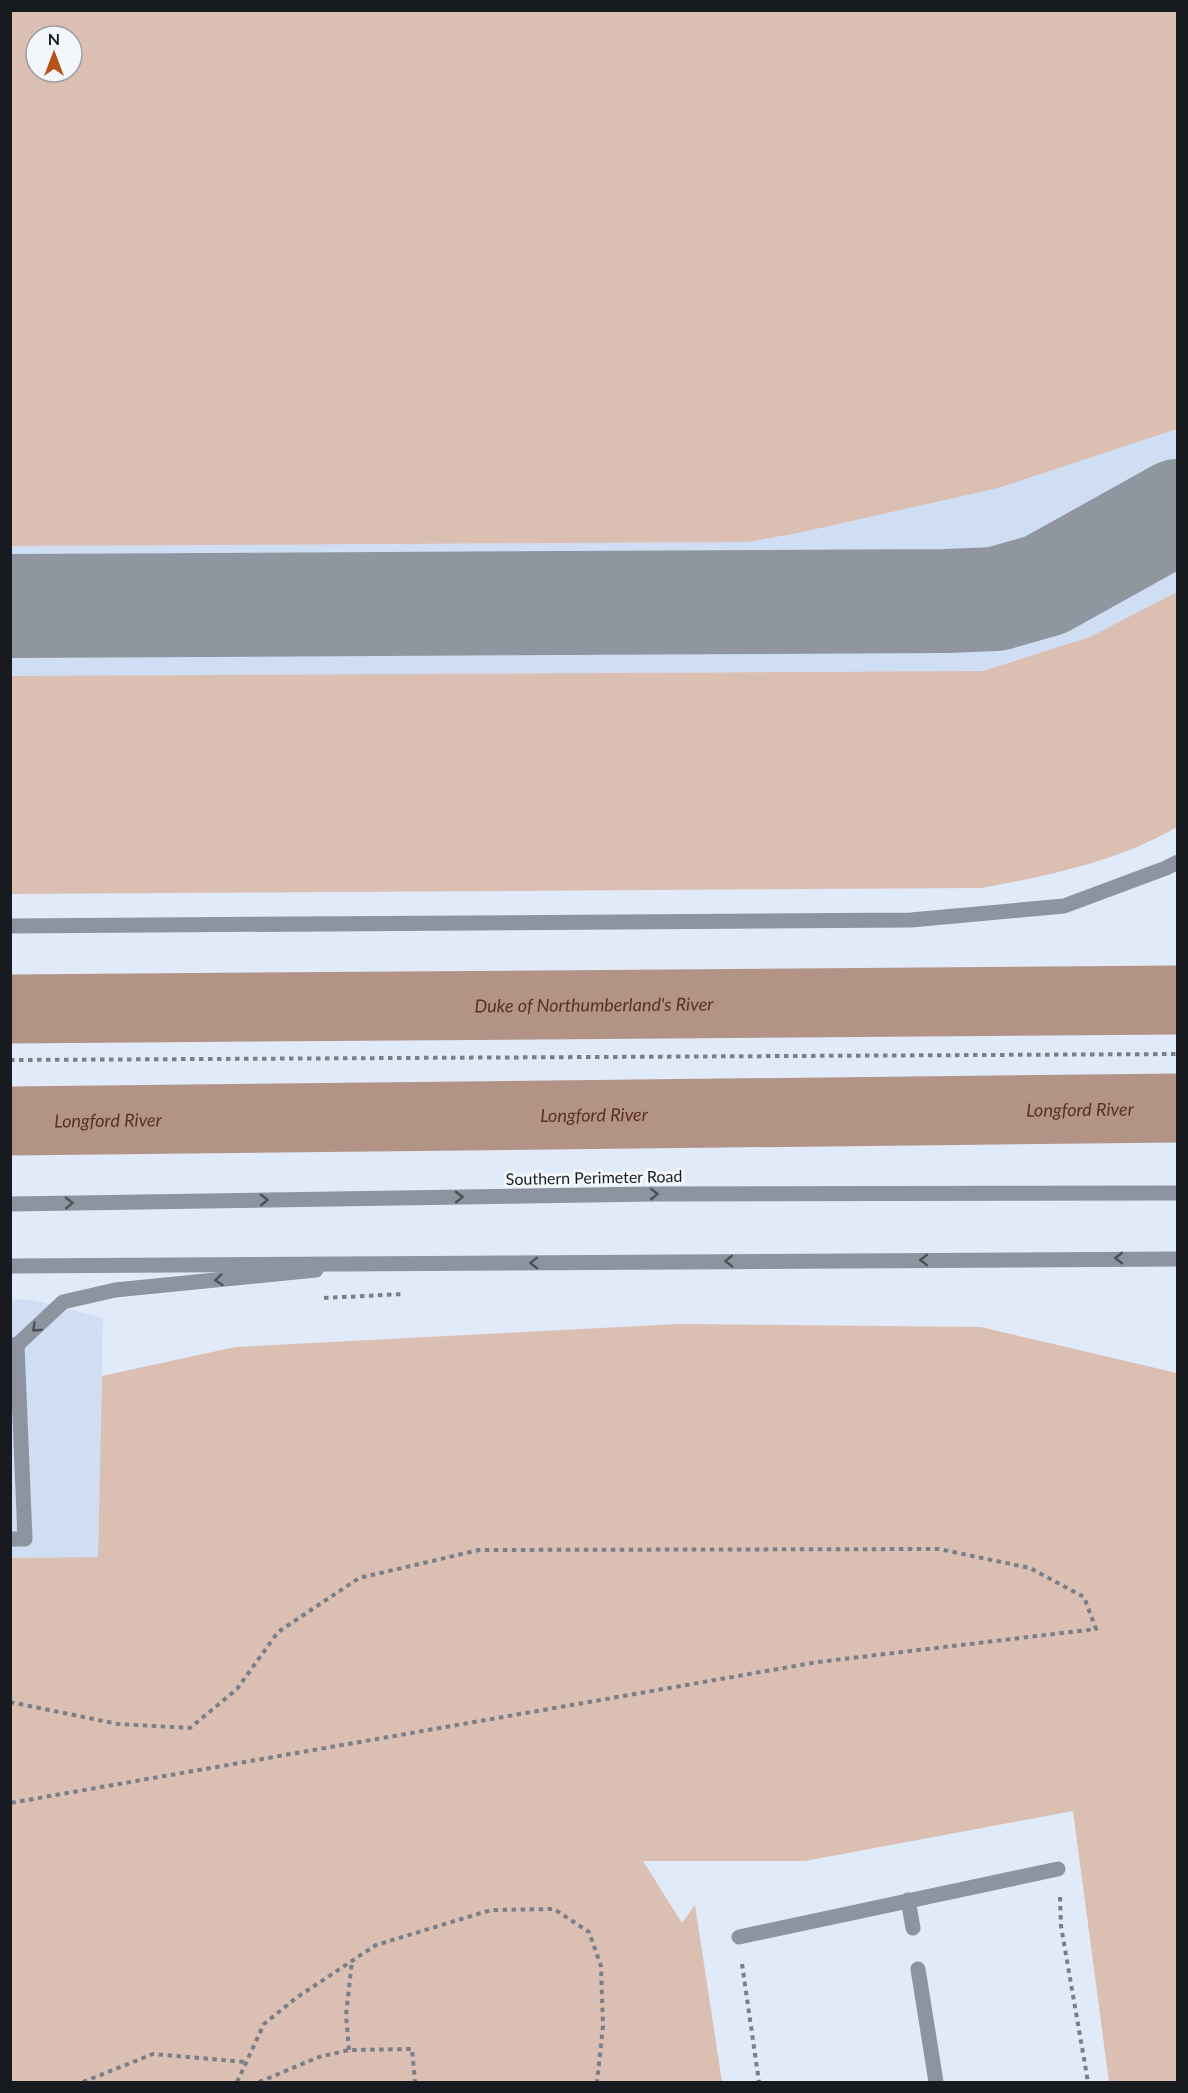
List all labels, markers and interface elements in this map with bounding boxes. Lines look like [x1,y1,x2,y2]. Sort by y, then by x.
north arrow [24,24,84,84]
text: N [48,29,60,48]
water label: Duke of Northumberland's River [474,993,714,1016]
water label: Longford River [1026,1097,1135,1121]
water label: Longford River [540,1103,649,1126]
water label: Longford River [54,1108,163,1132]
street label: Southern Perimeter Road [506,1166,682,1188]
one-way arrow [649,1188,658,1200]
one-way arrow [454,1191,463,1203]
one-way arrow [259,1194,268,1206]
one-way arrow [64,1197,73,1209]
one-way arrow [1115,1252,1124,1264]
one-way arrow [920,1254,929,1266]
one-way arrow [725,1255,734,1267]
one-way arrow [530,1257,539,1269]
one-way arrow [214,1273,223,1286]
one-way arrow [32,1321,42,1332]

